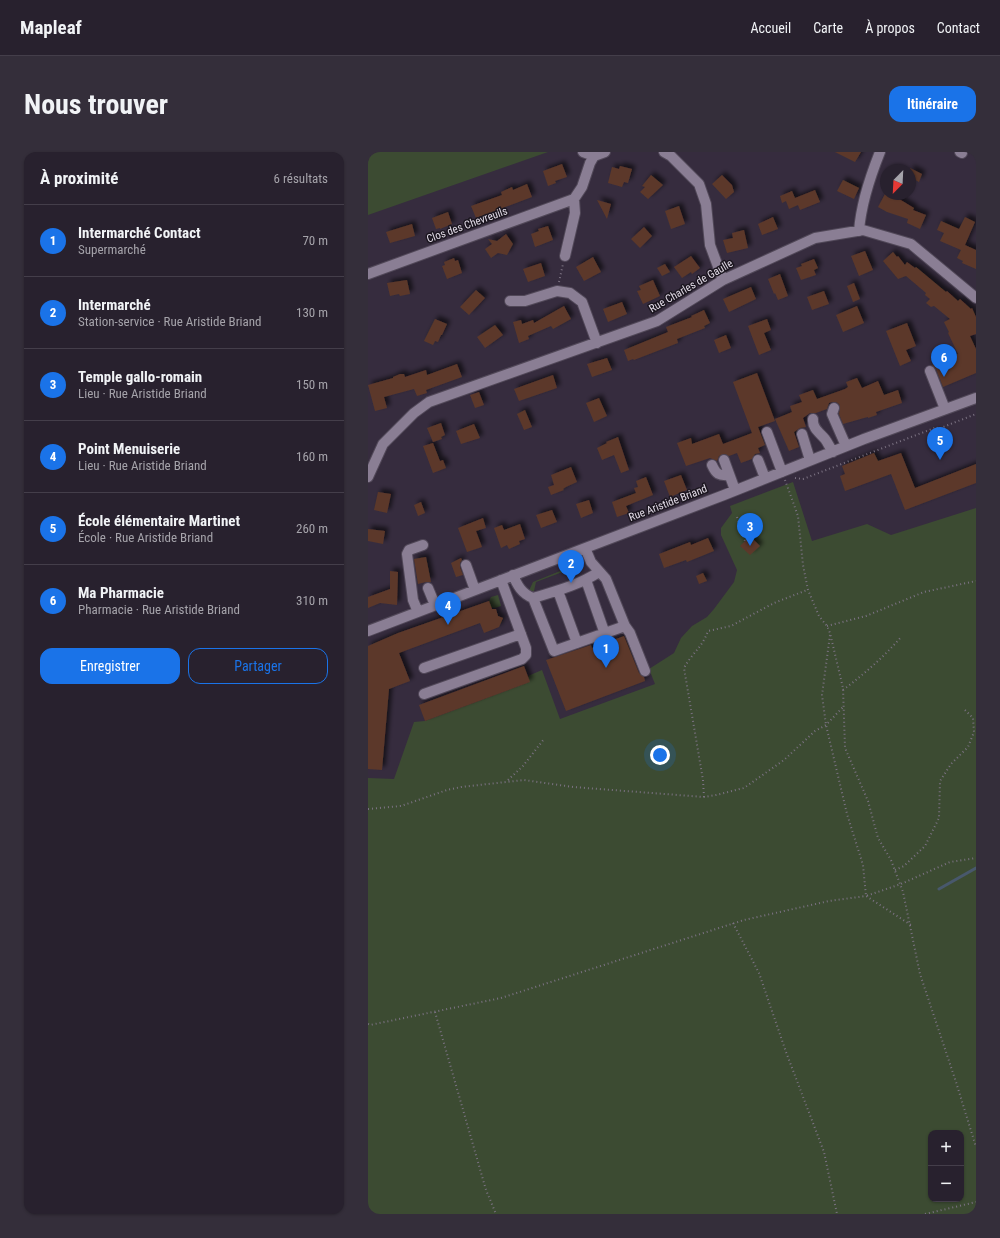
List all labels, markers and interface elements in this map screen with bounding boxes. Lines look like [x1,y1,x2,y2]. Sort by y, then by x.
text: Mapleaf [20,16,82,39]
text: Accueil [750,20,791,36]
text: Carte [813,20,843,36]
text: À propos [865,20,915,36]
text: Contact [937,20,980,36]
button: Itinéraire [889,86,976,122]
text: Nous trouver [24,88,168,121]
north arrow [880,164,916,200]
text: À proximité [40,168,118,188]
text: 6 résultats [274,171,328,186]
street label: Clos des Chevreuils [425,204,509,246]
text: Intermarché Contact [78,224,201,242]
text: 1 [50,233,56,248]
text: 70 m [302,233,328,248]
text: Supermarché [78,242,146,257]
street label: Rue Charles de Gaulle [647,257,735,315]
text: Intermarché [78,296,151,314]
text: 2 [50,305,56,320]
text: 130 m [296,305,328,320]
text: Station-service · Rue Aristide Briand [78,314,262,329]
pin: 6 [931,344,957,377]
text: Temple gallo-romain [78,368,202,386]
text: 3 [50,377,56,392]
text: 150 m [296,377,328,392]
text: Lieu · Rue Aristide Briand [78,386,207,401]
pin: 5 [927,427,953,460]
text: Point Menuiserie [78,440,180,458]
text: 4 [50,449,56,464]
text: 160 m [296,449,328,464]
text: Lieu · Rue Aristide Briand [78,458,207,473]
street label: Rue Aristide Briand [627,482,709,524]
text: École élémentaire Martinet [78,512,240,530]
pin: 3 [737,513,763,546]
text: 5 [50,521,56,536]
text: 260 m [296,521,328,536]
text: École · Rue Aristide Briand [78,530,213,545]
pin: 2 [558,550,584,583]
text: Ma Pharmacie [78,584,164,602]
pin: 4 [435,592,461,625]
text: 6 [50,593,56,608]
text: 310 m [296,593,328,608]
text: Pharmacie · Rue Aristide Briand [78,602,240,617]
pin: 1 [593,635,619,668]
button: Enregistrer [40,648,180,684]
button: Partager [188,648,328,684]
your location [650,745,670,765]
map controls [928,1130,964,1202]
button: + [928,1130,964,1166]
button: − [928,1166,964,1202]

